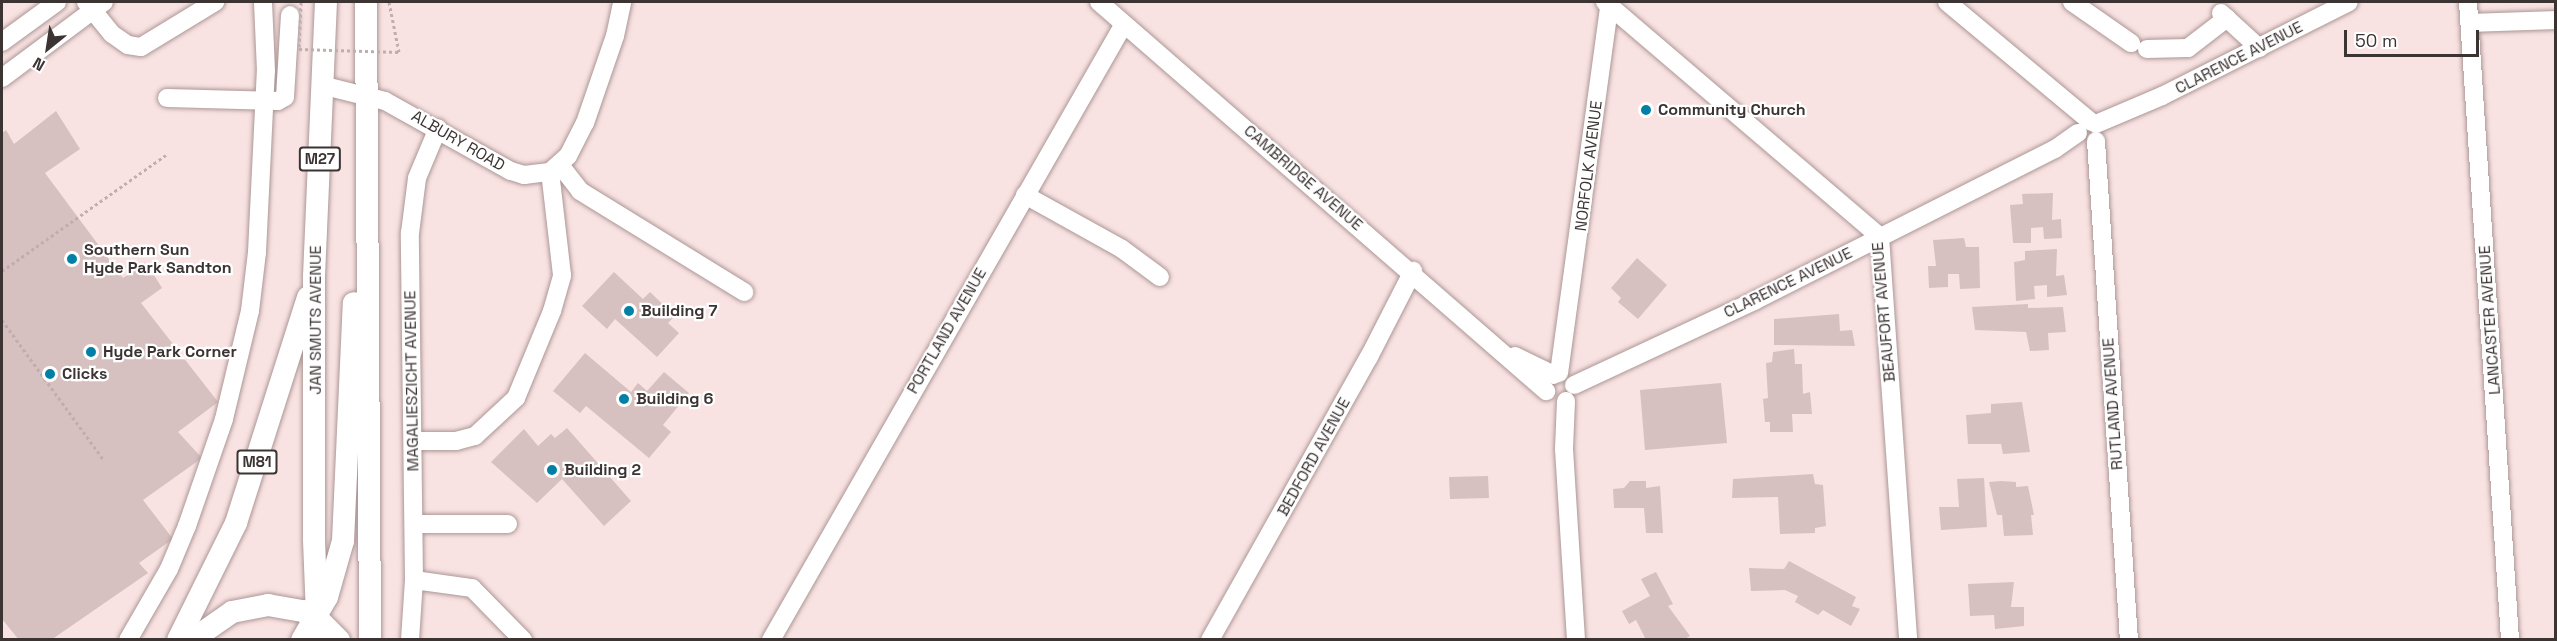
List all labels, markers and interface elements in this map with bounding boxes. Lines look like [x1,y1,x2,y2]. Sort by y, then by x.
north arrow [18,18,78,78]
street label: CLARENCE AVENUE [2172,18,2306,98]
scale bar [2347,18,2482,56]
text: 50 m [2355,29,2397,52]
text: N [29,52,49,76]
street label: NORFOLK AVENUE [1571,99,1607,233]
place label: Community Church [1658,100,1806,120]
marker: Community Church [1639,103,1653,117]
street label: ALBURY ROAD [408,106,508,176]
street label: CAMBRIDGE AVENUE [1240,121,1366,235]
road number: M27 [298,147,342,171]
place label: Southern Sun Hyde Park Sandton [84,240,232,278]
street label: BEAUFORT AVENUE [1868,241,1900,383]
street label: CLARENCE AVENUE [1721,244,1855,322]
street label: LANCASTER AVENUE [2475,244,2505,396]
street label: JAN SMUTS AVENUE [306,245,326,395]
marker: Southern Sun Hyde Park Sandton [65,252,79,266]
street label: PORTLAND AVENUE [903,265,991,397]
street label: MAGALIESZICHT AVENUE [401,290,423,472]
place label: Building 7 [641,301,717,321]
marker: Building 7 [622,304,636,318]
street label: RUTLAND AVENUE [2099,337,2127,471]
place label: Hyde Park Corner [103,342,237,362]
marker: Hyde Park Corner [84,345,98,359]
place label: Clicks [62,364,107,384]
marker: Clicks [43,367,57,381]
place label: Building 6 [636,389,713,409]
marker: Building 6 [617,392,631,406]
street label: BEDFORD AVENUE [1273,394,1355,520]
road number: M81 [236,450,278,474]
place label: Building 2 [564,460,641,480]
marker: Building 2 [545,463,559,477]

